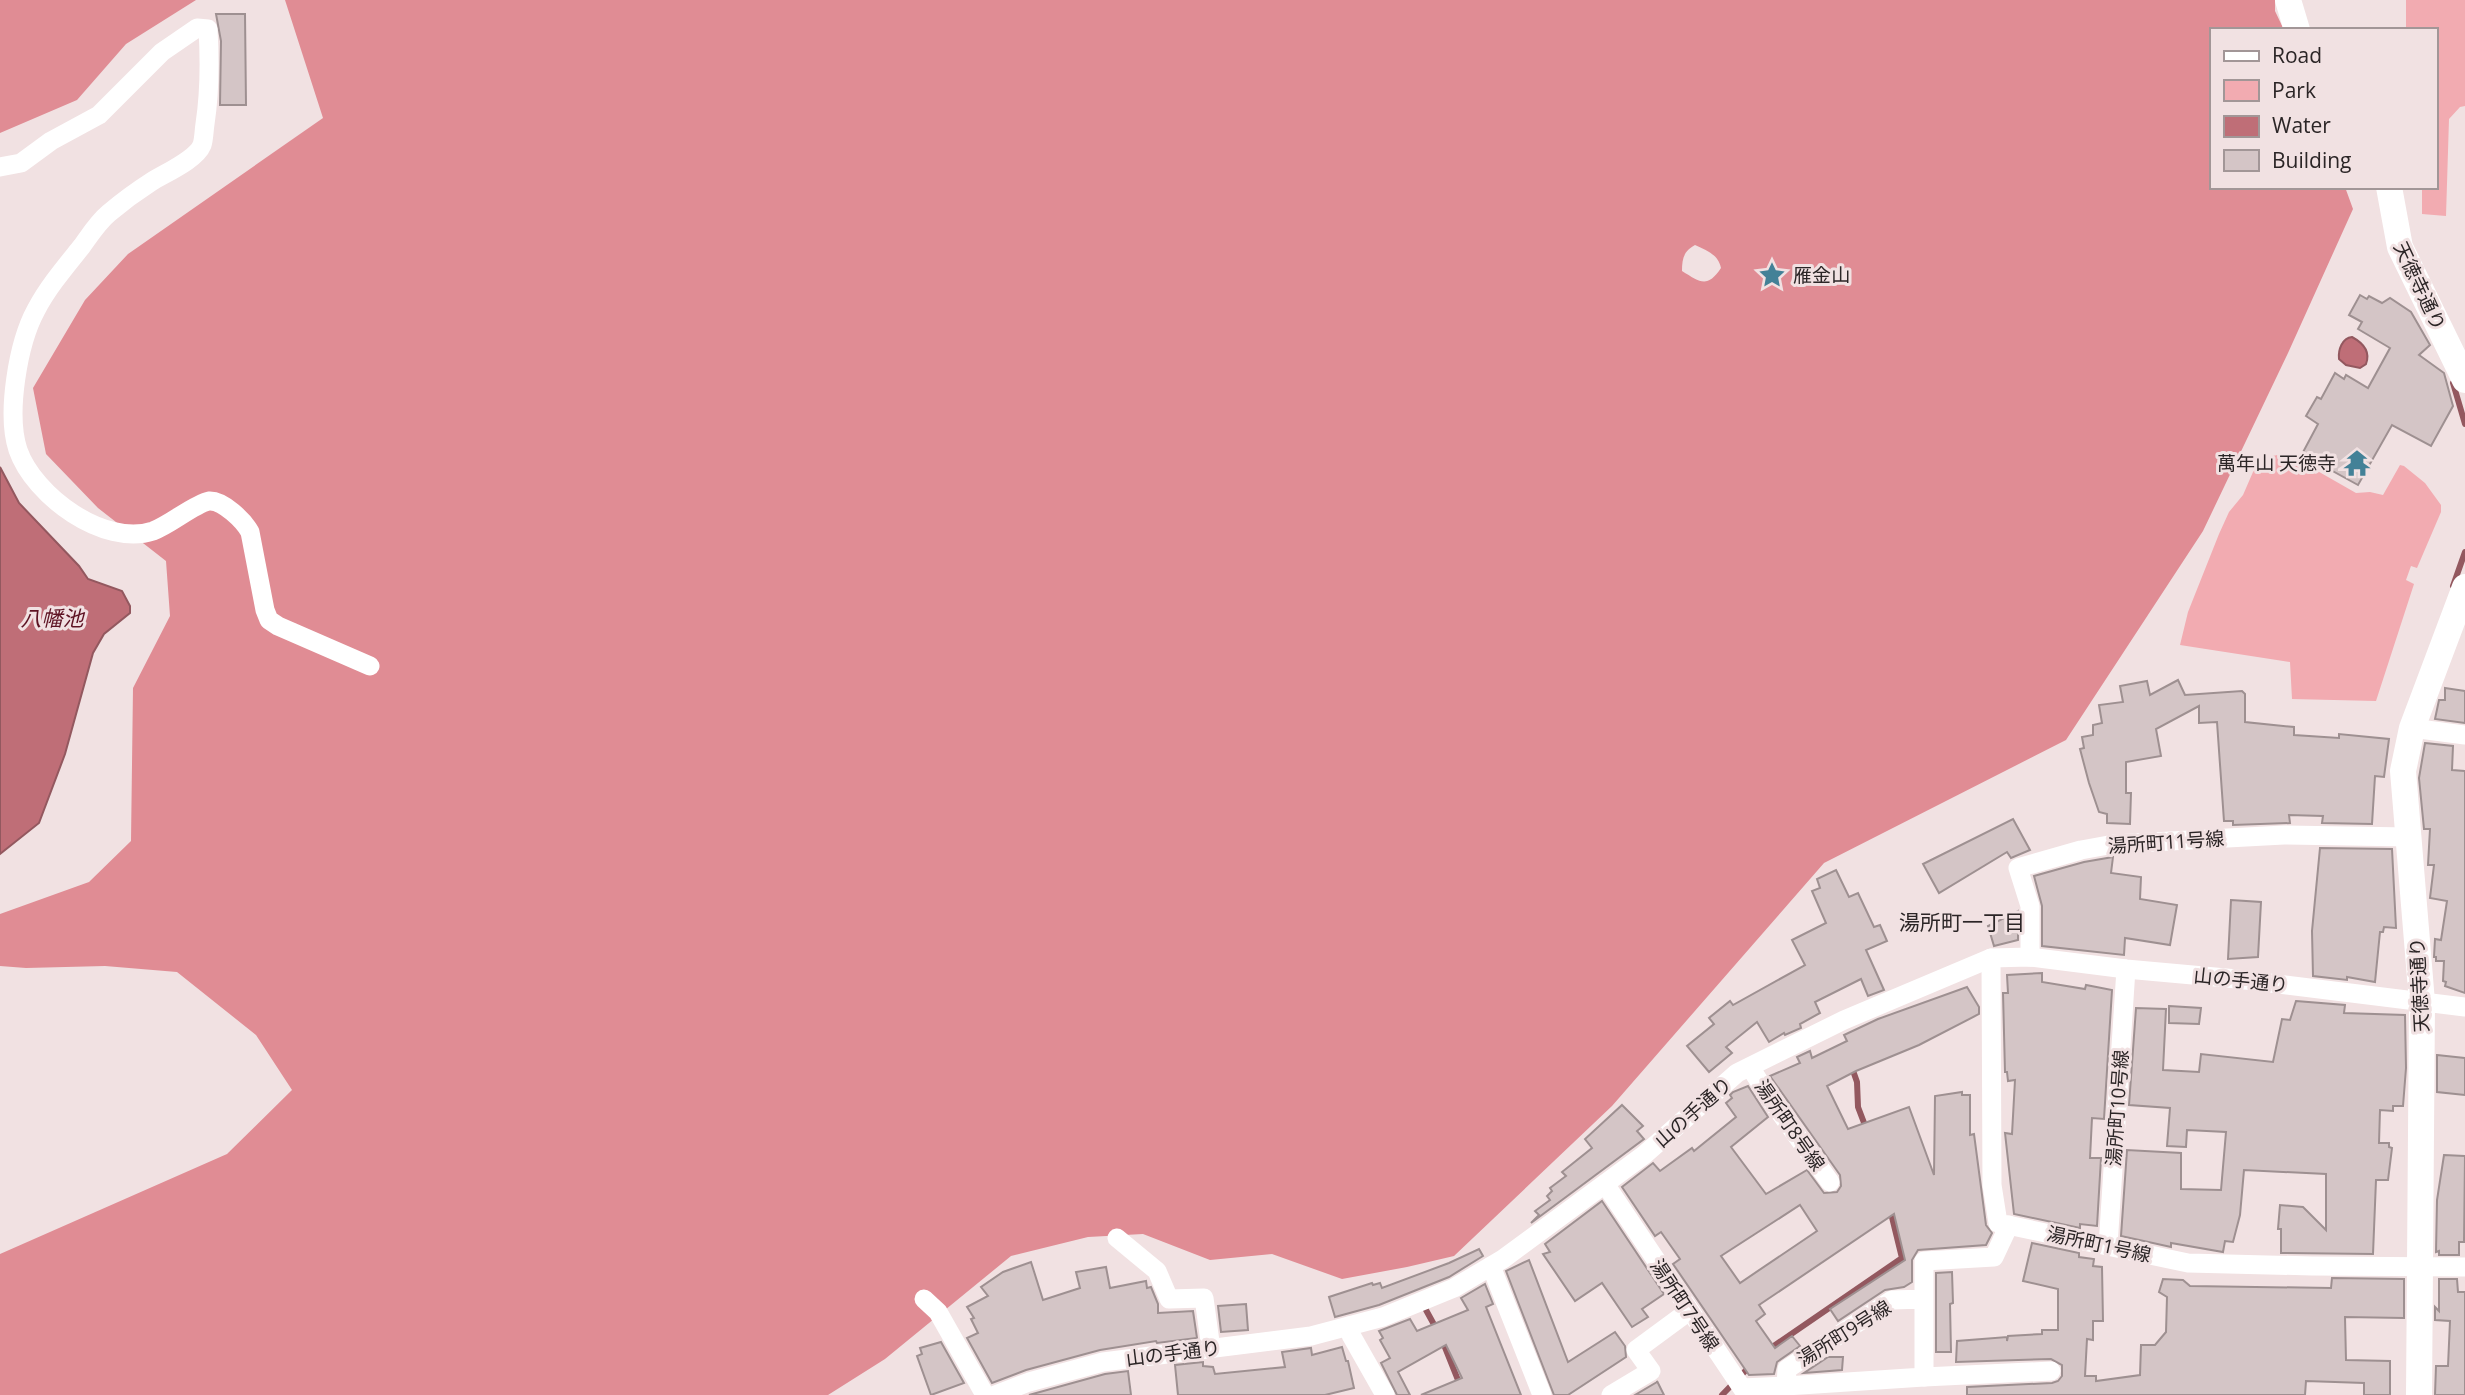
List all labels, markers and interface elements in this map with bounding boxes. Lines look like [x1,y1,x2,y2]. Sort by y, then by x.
legend [2210,28,2437,189]
text: Road [2272,41,2322,69]
text: Park [2272,76,2316,104]
text: Water [2272,111,2331,139]
text: Building [2272,146,2351,174]
street label: 天徳寺通り [2388,237,2452,335]
place icon: 雁金山 [1757,260,1787,290]
place label: 雁金山 [1793,262,1850,288]
temple icon: 萬年山 天徳寺 [2342,448,2372,478]
place label: 萬年山 天徳寺 [2217,450,2336,476]
water label: 八幡池 [21,604,85,632]
street label: 湯所町11号線 [2107,825,2225,859]
district label: 湯所町一丁目 [1899,908,2025,936]
street label: 天徳寺通り [2404,937,2434,1033]
street label: 山の手通り [2192,962,2290,998]
street label: 湯所町10号線 [2100,1049,2134,1167]
street label: 山の手通り [1649,1071,1737,1153]
street label: 湯所町8号線 [1749,1074,1831,1176]
street label: 湯所町1号線 [2045,1220,2153,1268]
street label: 湯所町7号線 [1645,1254,1725,1356]
street label: 湯所町9号線 [1792,1294,1896,1372]
street label: 山の手通り [1124,1334,1222,1372]

